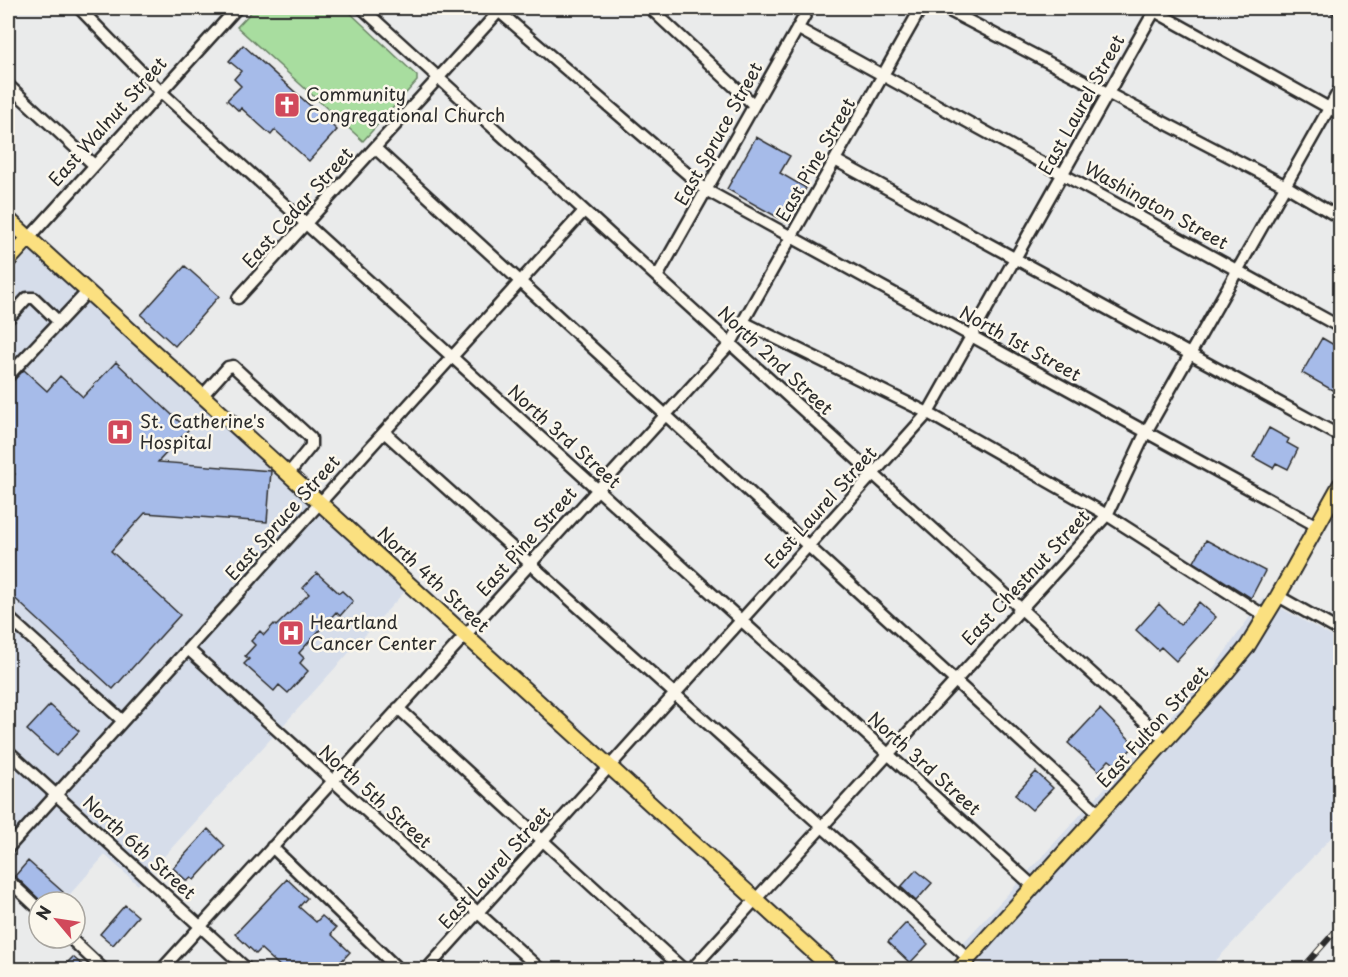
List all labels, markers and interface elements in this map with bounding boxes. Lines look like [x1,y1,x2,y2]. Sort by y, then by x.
street label: East Laurel Street [1031,29,1131,179]
street label: East Walnut Street [41,50,172,192]
street label: East Spruce Street [667,57,768,210]
place label: Community Congregational Church [306,80,505,128]
church icon: Community Congregational Church [272,90,302,120]
street label: East Pine Street [768,92,861,226]
street label: East Cedar Street [235,141,359,273]
street label: Washington Street [1080,154,1234,256]
street label: North 1st Street [955,298,1086,387]
street label: North 2nd Street [712,299,840,421]
street label: North 3rd Street [502,378,628,494]
place label: St. Catherine's Hospital [140,407,265,455]
hospital icon: St. Catherine's Hospital [105,417,135,447]
street label: East Laurel Street [757,440,882,574]
street label: East Spruce Street [218,448,346,586]
street label: East Pine Street [469,480,582,602]
street label: East Chestnut Street [955,503,1095,651]
street label: North 4th Street [372,520,496,638]
place label: Heartland Cancer Center [310,608,437,656]
hospital icon: Heartland Cancer Center [276,618,306,648]
street label: East Fulton Street [1090,659,1214,793]
street label: North 3rd Street [862,705,988,821]
street label: North 5th Street [314,738,438,854]
street label: North 6th Street [77,789,203,905]
street label: East Laurel Street [431,800,556,934]
north arrow [27,890,87,950]
text: N [29,901,57,924]

